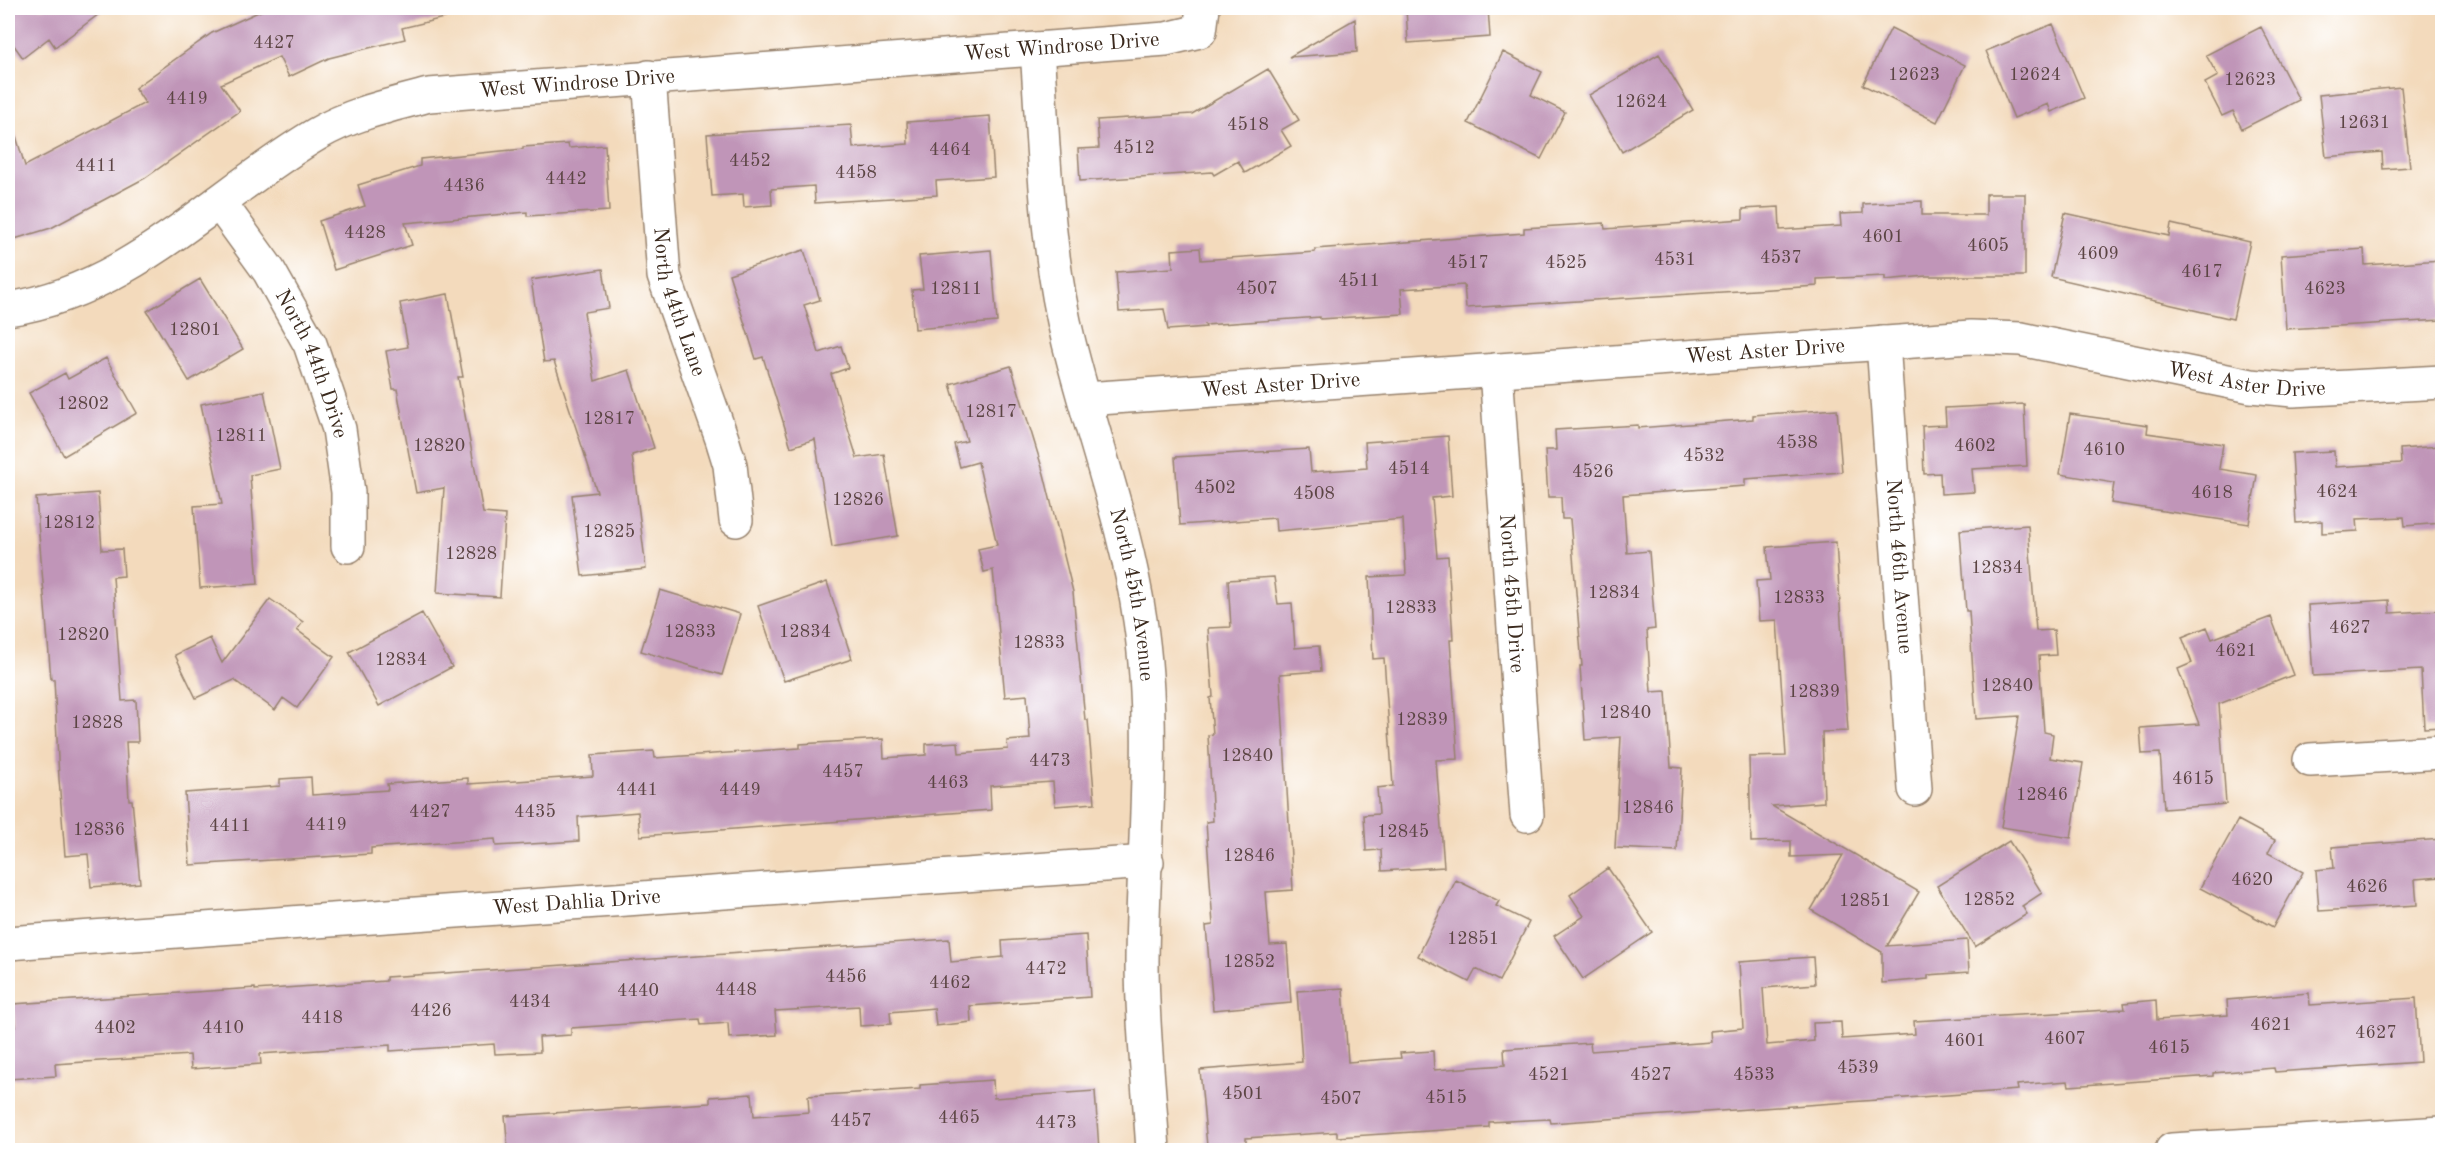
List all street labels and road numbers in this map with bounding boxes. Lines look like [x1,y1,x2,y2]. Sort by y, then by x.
street label: West Windrose Drive [963,29,1160,65]
street label: West Windrose Drive [478,66,676,102]
street label: North 44th Lane [650,227,709,379]
street label: North 44th Drive [271,286,351,439]
street label: West Aster Drive [1685,335,1846,367]
street label: West Aster Drive [2166,359,2326,401]
street label: West Aster Drive [1200,369,1361,401]
street label: North 46th Avenue [1882,478,1916,655]
street label: North 45th Avenue [1106,506,1157,682]
street label: North 45th Drive [1496,513,1528,674]
street label: West Dahlia Drive [492,886,661,919]

